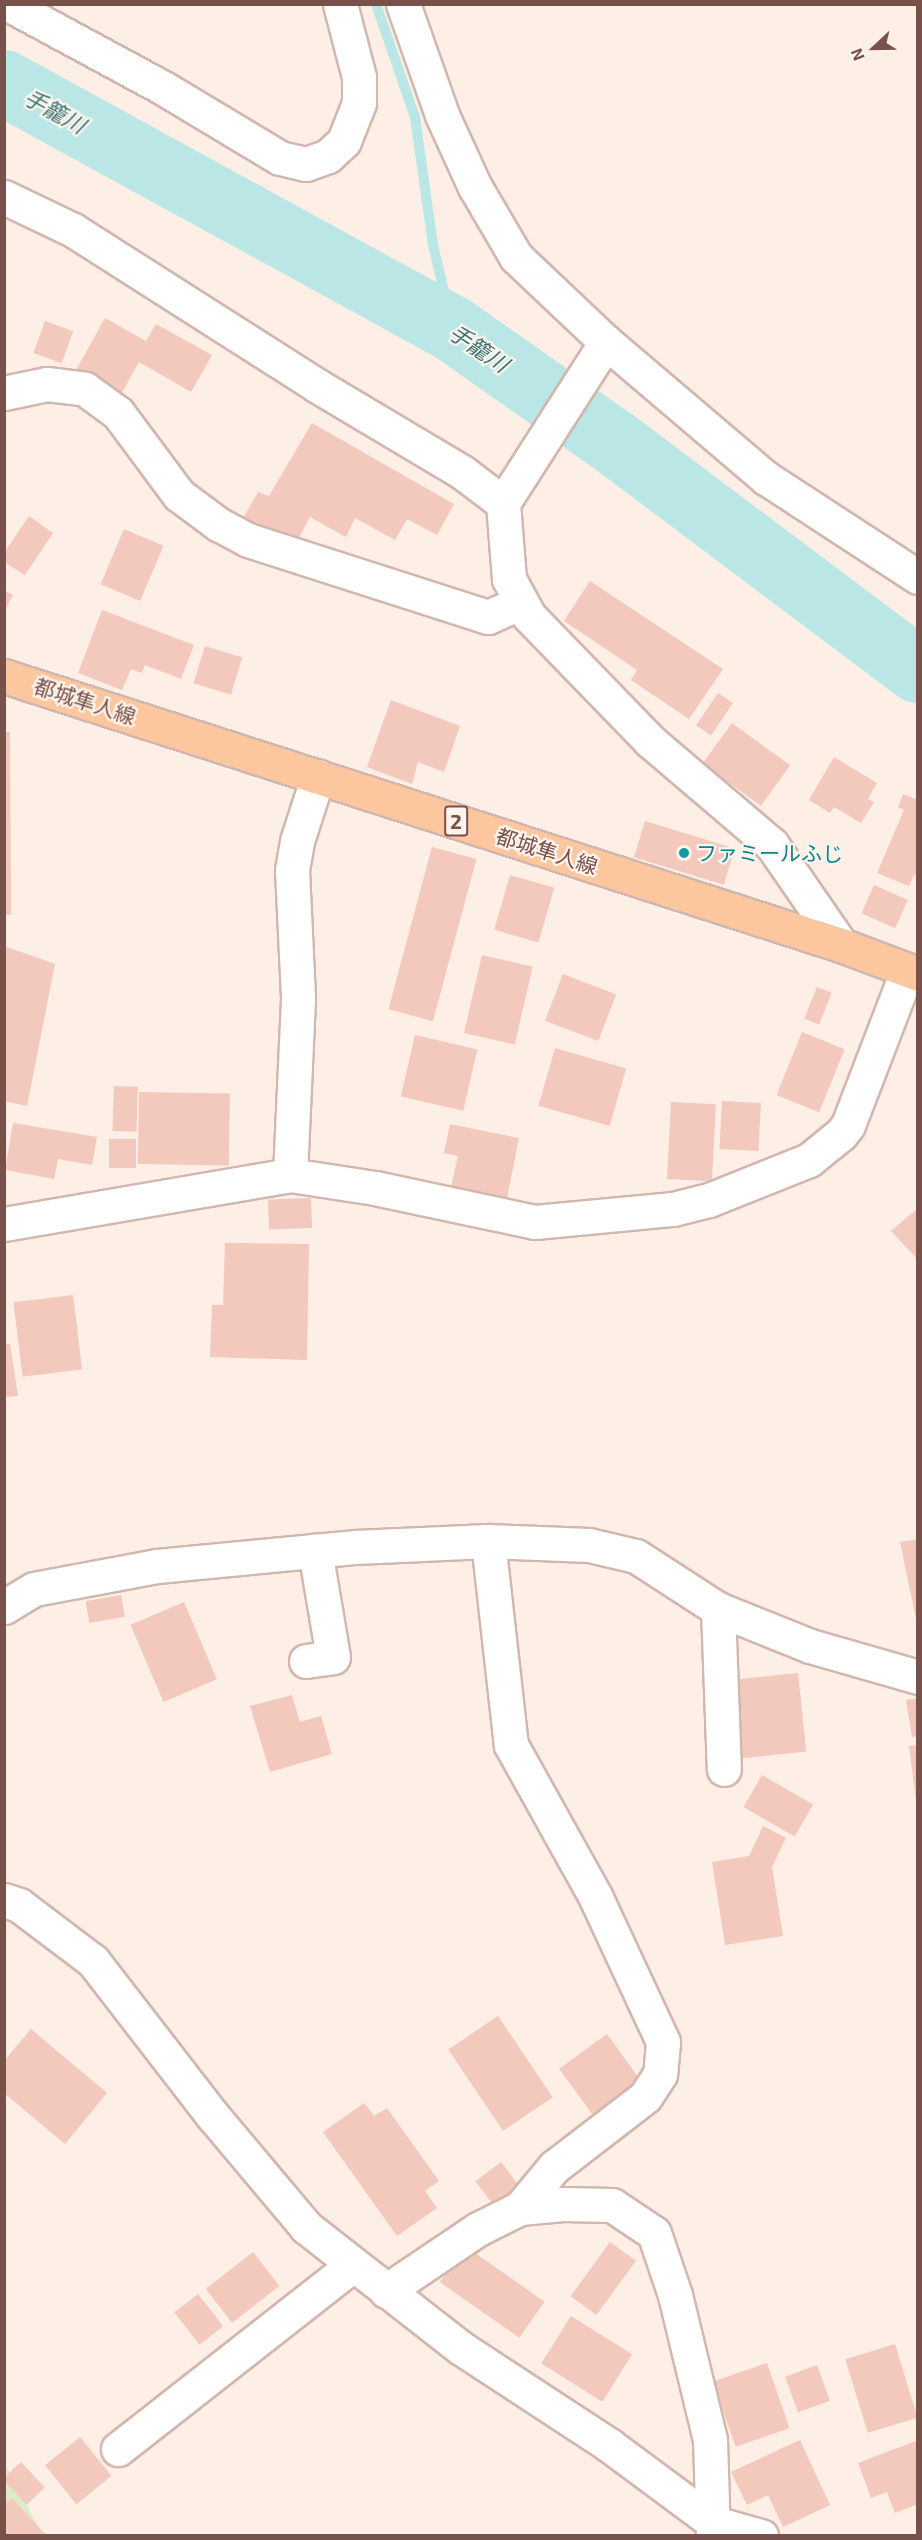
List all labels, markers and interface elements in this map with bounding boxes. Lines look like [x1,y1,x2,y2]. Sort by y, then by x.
north arrow [844,18,904,78]
text: N [846,46,868,64]
water label: 手籠川 [20,83,90,139]
water label: 手籠川 [444,319,514,377]
street label: 都城隼人線 [31,673,139,729]
road number: 2 [444,804,468,838]
street label: 都城隼人線 [493,823,601,879]
place label: ファミールふじ [696,840,843,866]
marker: ファミールふじ [677,846,691,860]

